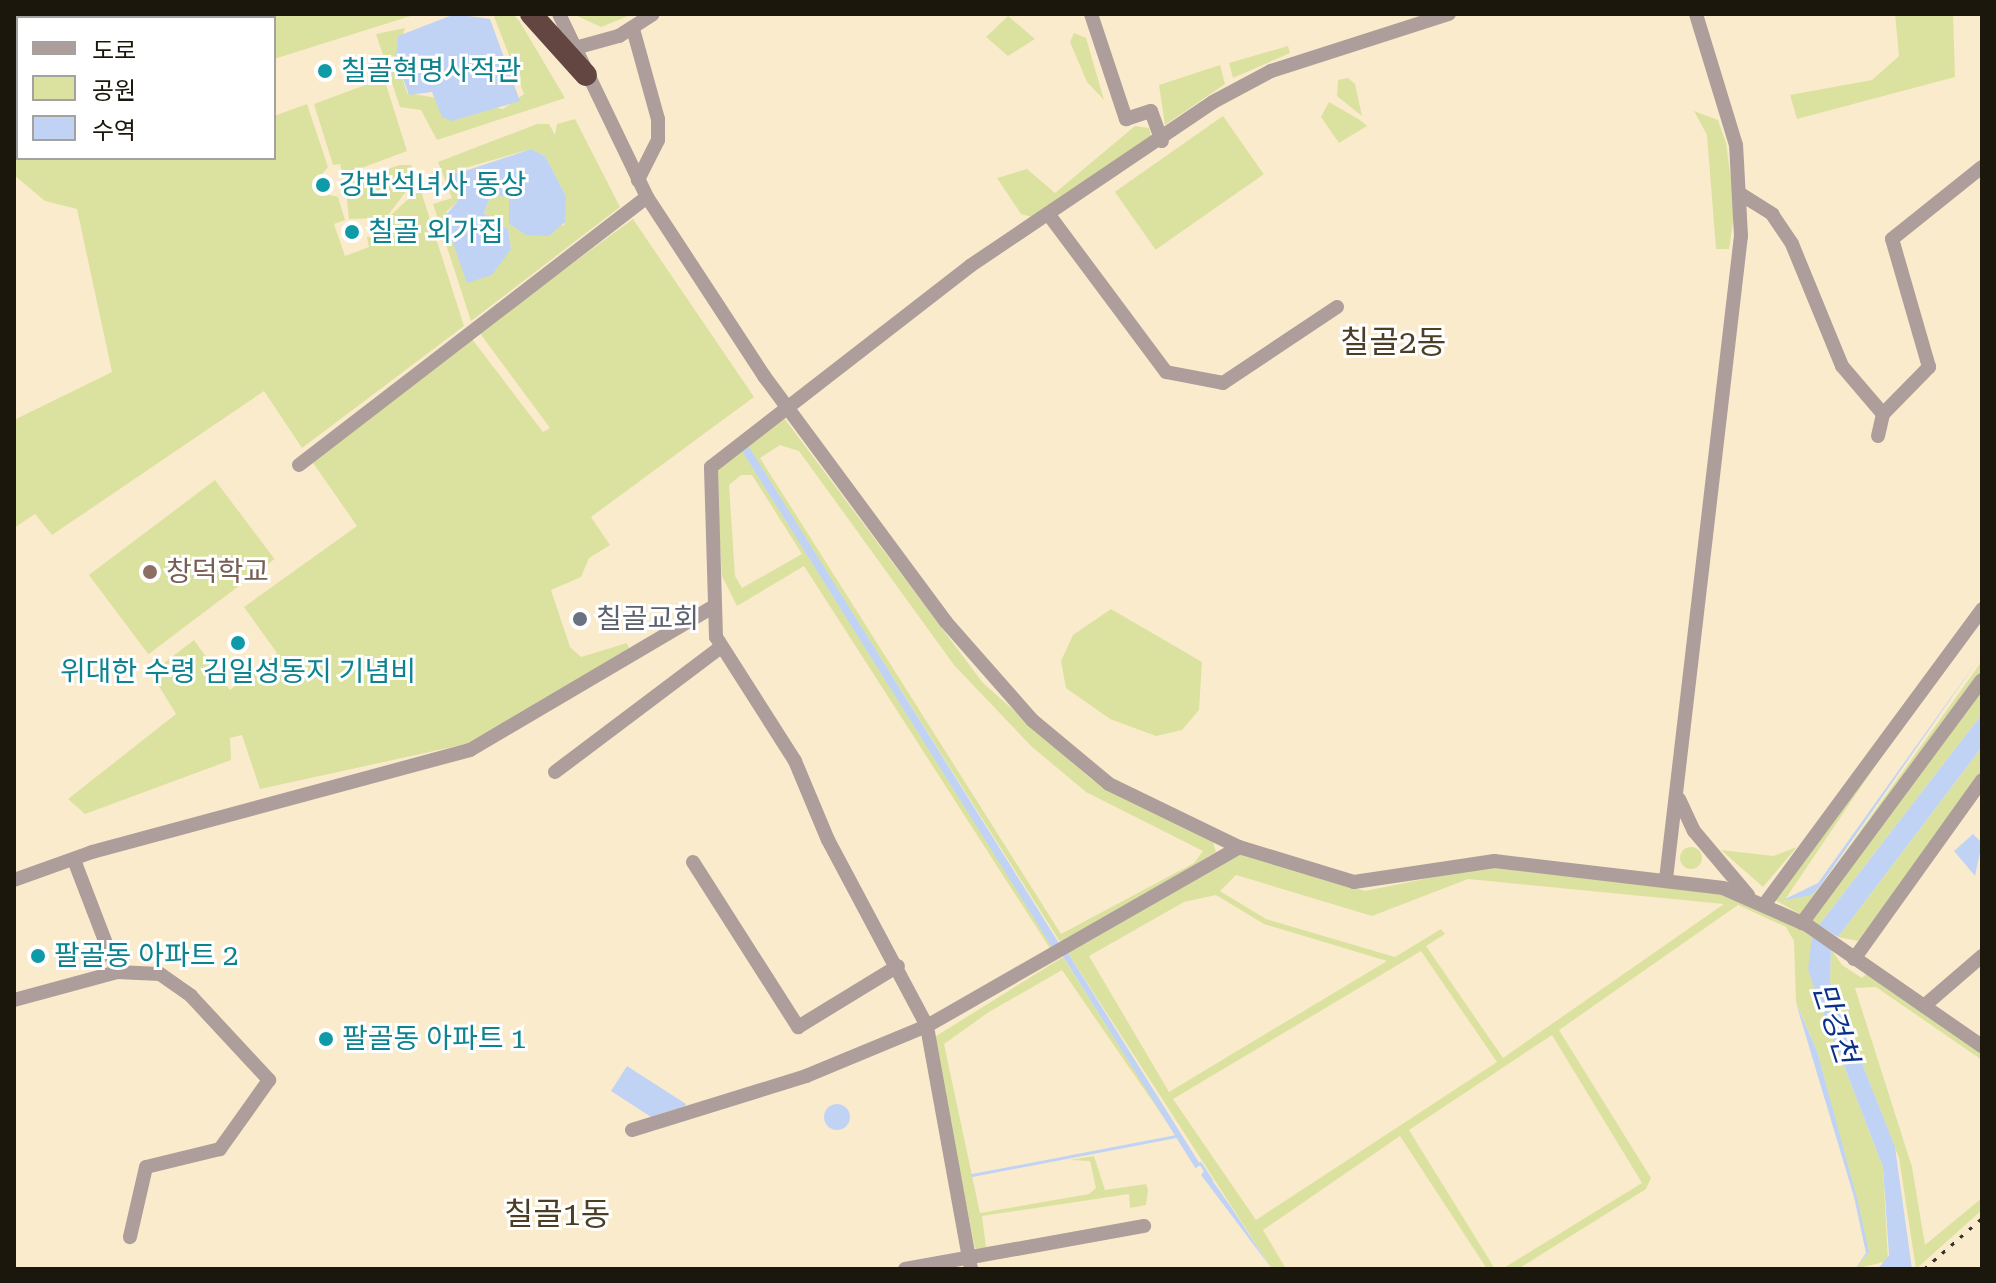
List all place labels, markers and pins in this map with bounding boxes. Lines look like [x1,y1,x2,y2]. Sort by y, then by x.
place label: 칠골혁명사적관 [341,54,521,88]
marker: 칠골혁명사적관 [316,62,334,80]
place label: 강반석녀사 동상 [339,168,526,202]
marker: 강반석녀사 동상 [314,176,332,194]
place label: 칠골 외가집 [368,215,504,249]
marker: 칠골 외가집 [343,223,361,241]
place label: 창덕학교 [166,555,269,589]
marker: 창덕학교 [141,563,159,581]
place label: 칠골교회 [596,602,699,636]
marker: 칠골교회 [571,610,589,628]
marker: 위대한 수령 김일성동지 기념비 [229,634,247,652]
place label: 위대한 수령 김일성동지 기념비 [60,655,416,689]
place label: 팔골동 아파트 2 [54,939,238,973]
marker: 팔골동 아파트 2 [29,947,47,965]
place label: 팔골동 아파트 1 [342,1022,526,1056]
marker: 팔골동 아파트 1 [317,1030,335,1048]

